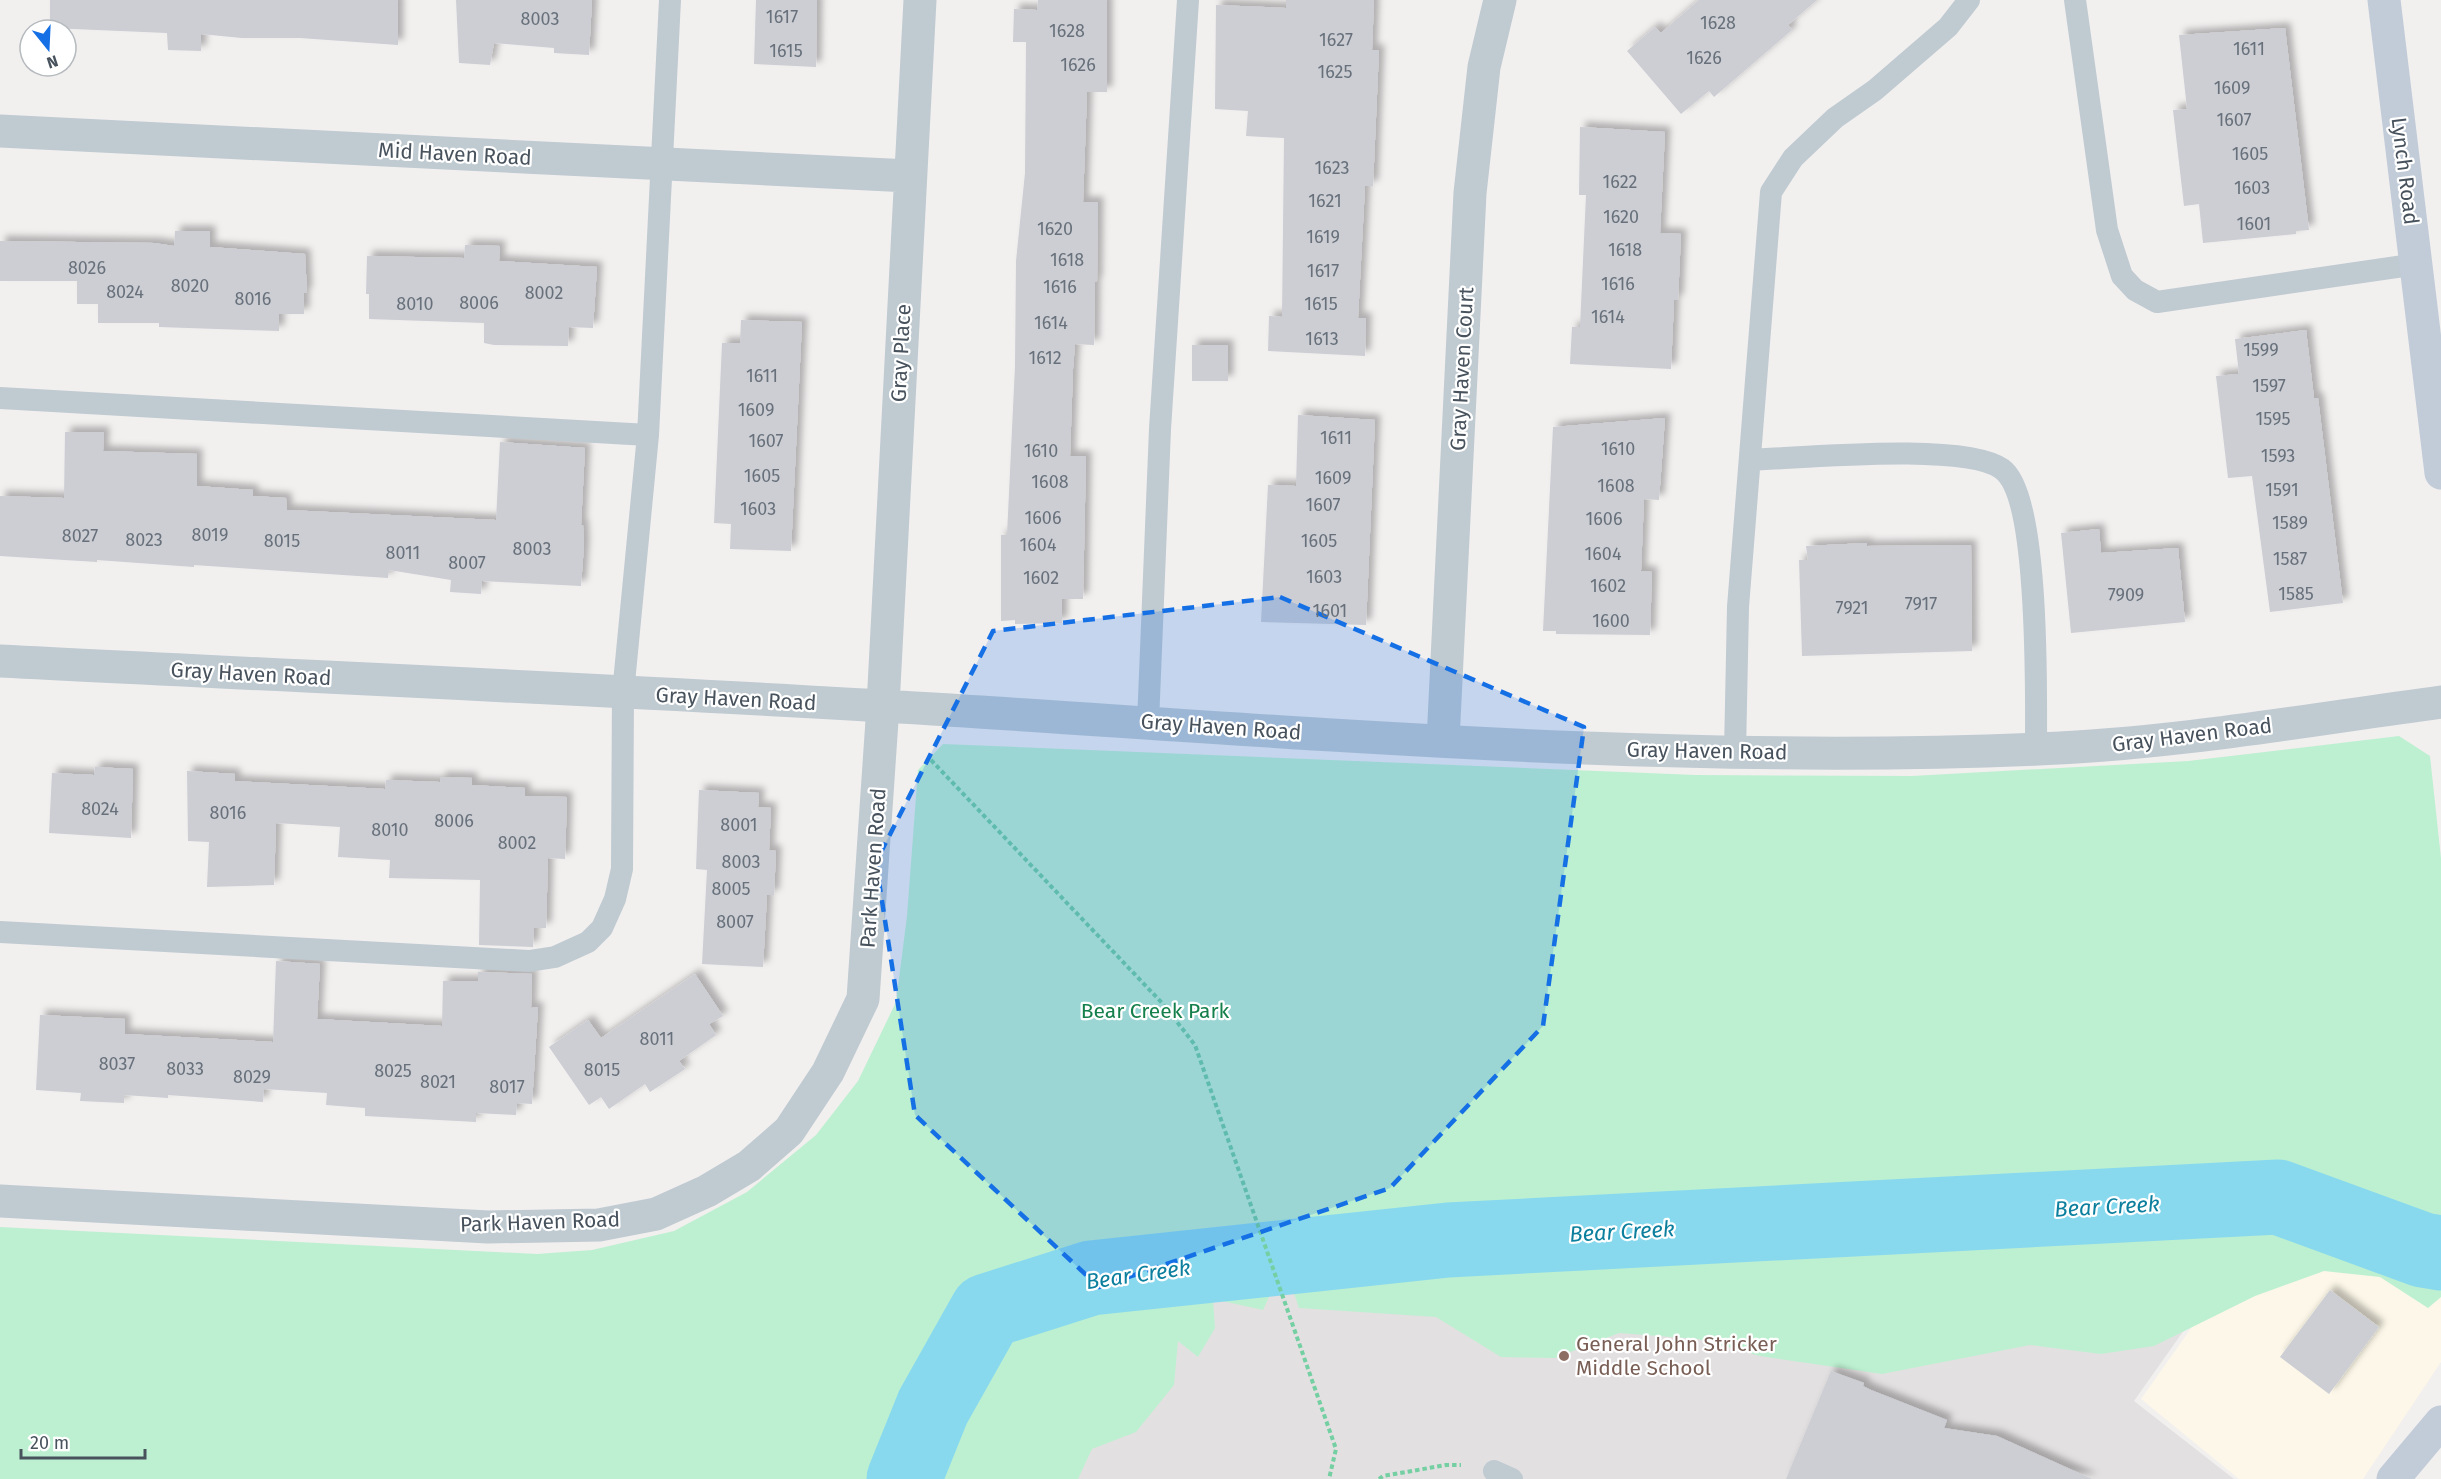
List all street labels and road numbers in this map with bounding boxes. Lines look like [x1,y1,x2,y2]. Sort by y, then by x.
street label: Lynch Road [2386,116,2424,226]
street label: Mid Haven Road [378,137,532,171]
street label: Gray Haven Court [1445,286,1479,452]
street label: Gray Place [885,303,917,403]
street label: Gray Haven Road [170,657,332,691]
street label: Gray Haven Road [655,682,817,716]
street label: Gray Haven Road [1140,708,1302,746]
street label: Gray Haven Road [2111,712,2273,758]
street label: Gray Haven Road [1626,737,1788,765]
street label: Park Haven Road [854,787,892,949]
street label: Park Haven Road [459,1206,621,1238]

